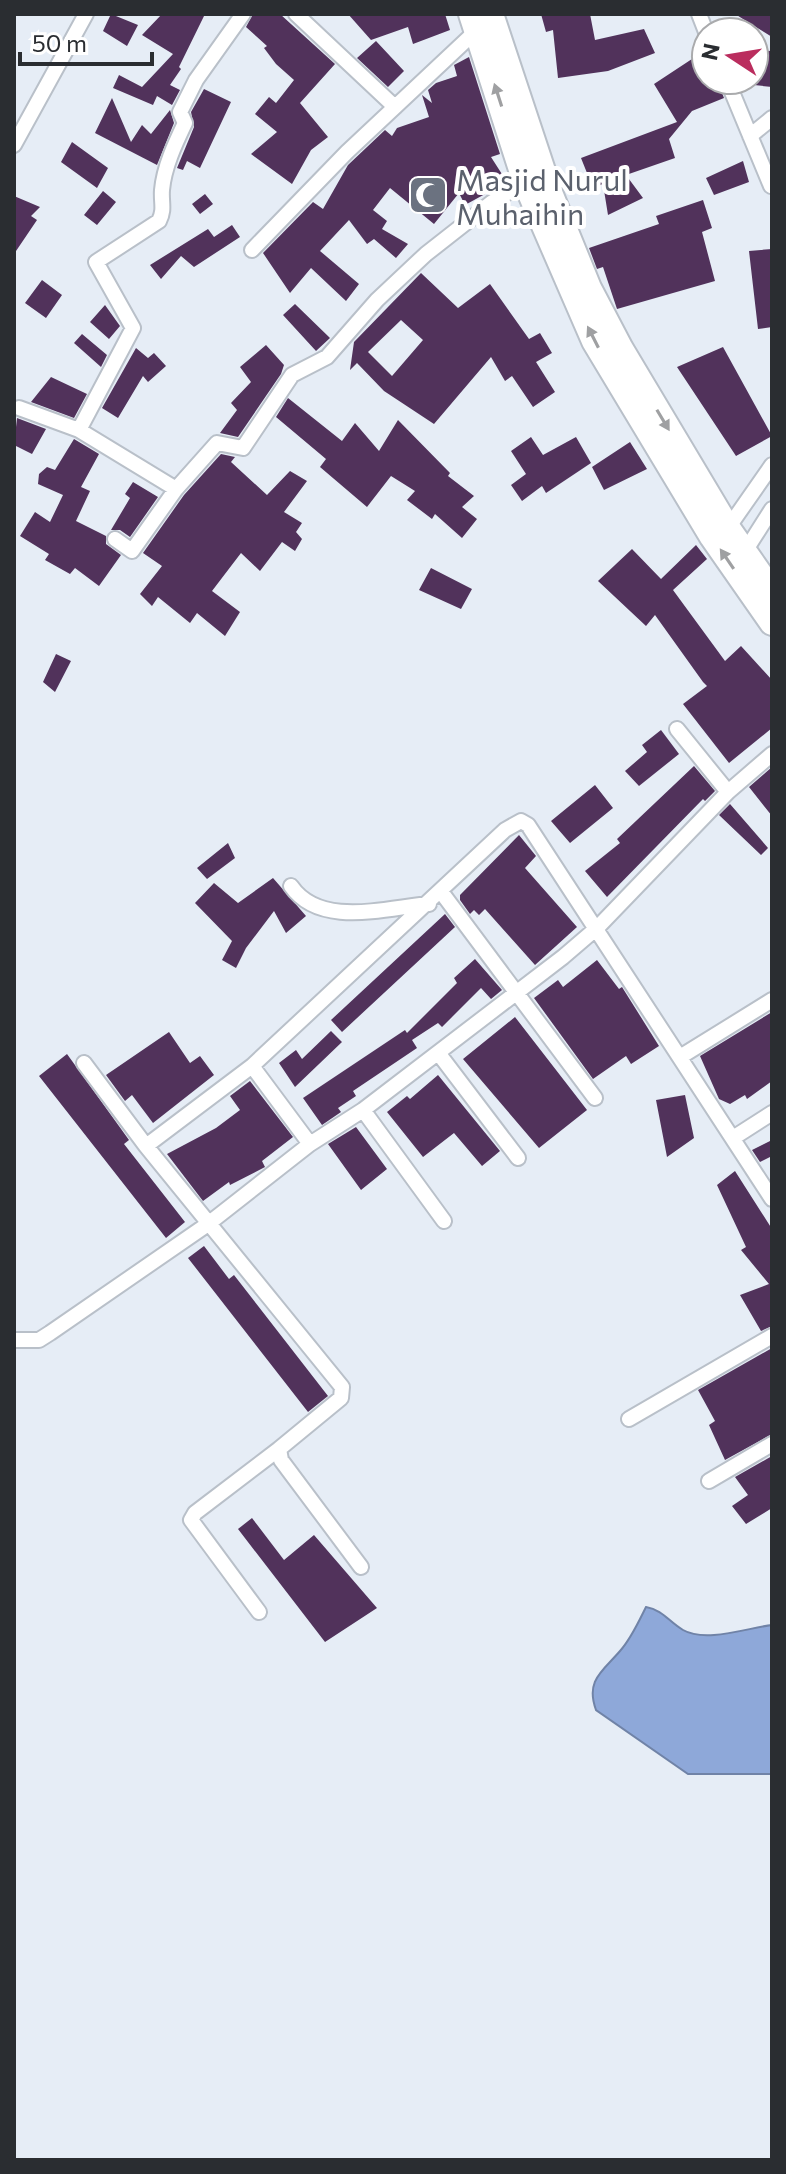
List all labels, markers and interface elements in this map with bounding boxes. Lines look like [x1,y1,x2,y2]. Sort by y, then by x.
scale bar [20,16,152,66]
north arrow [690,16,770,96]
text: 50 m [32,28,87,57]
text: N [695,41,725,63]
one-way arrow [491,83,503,107]
place label: Masjid Nurul Muhaihin [456,160,628,231]
mosque icon: Masjid Nurul Muhaihin [407,174,449,216]
one-way arrow [586,325,599,348]
one-way arrow [656,409,670,431]
one-way arrow [720,549,735,570]

